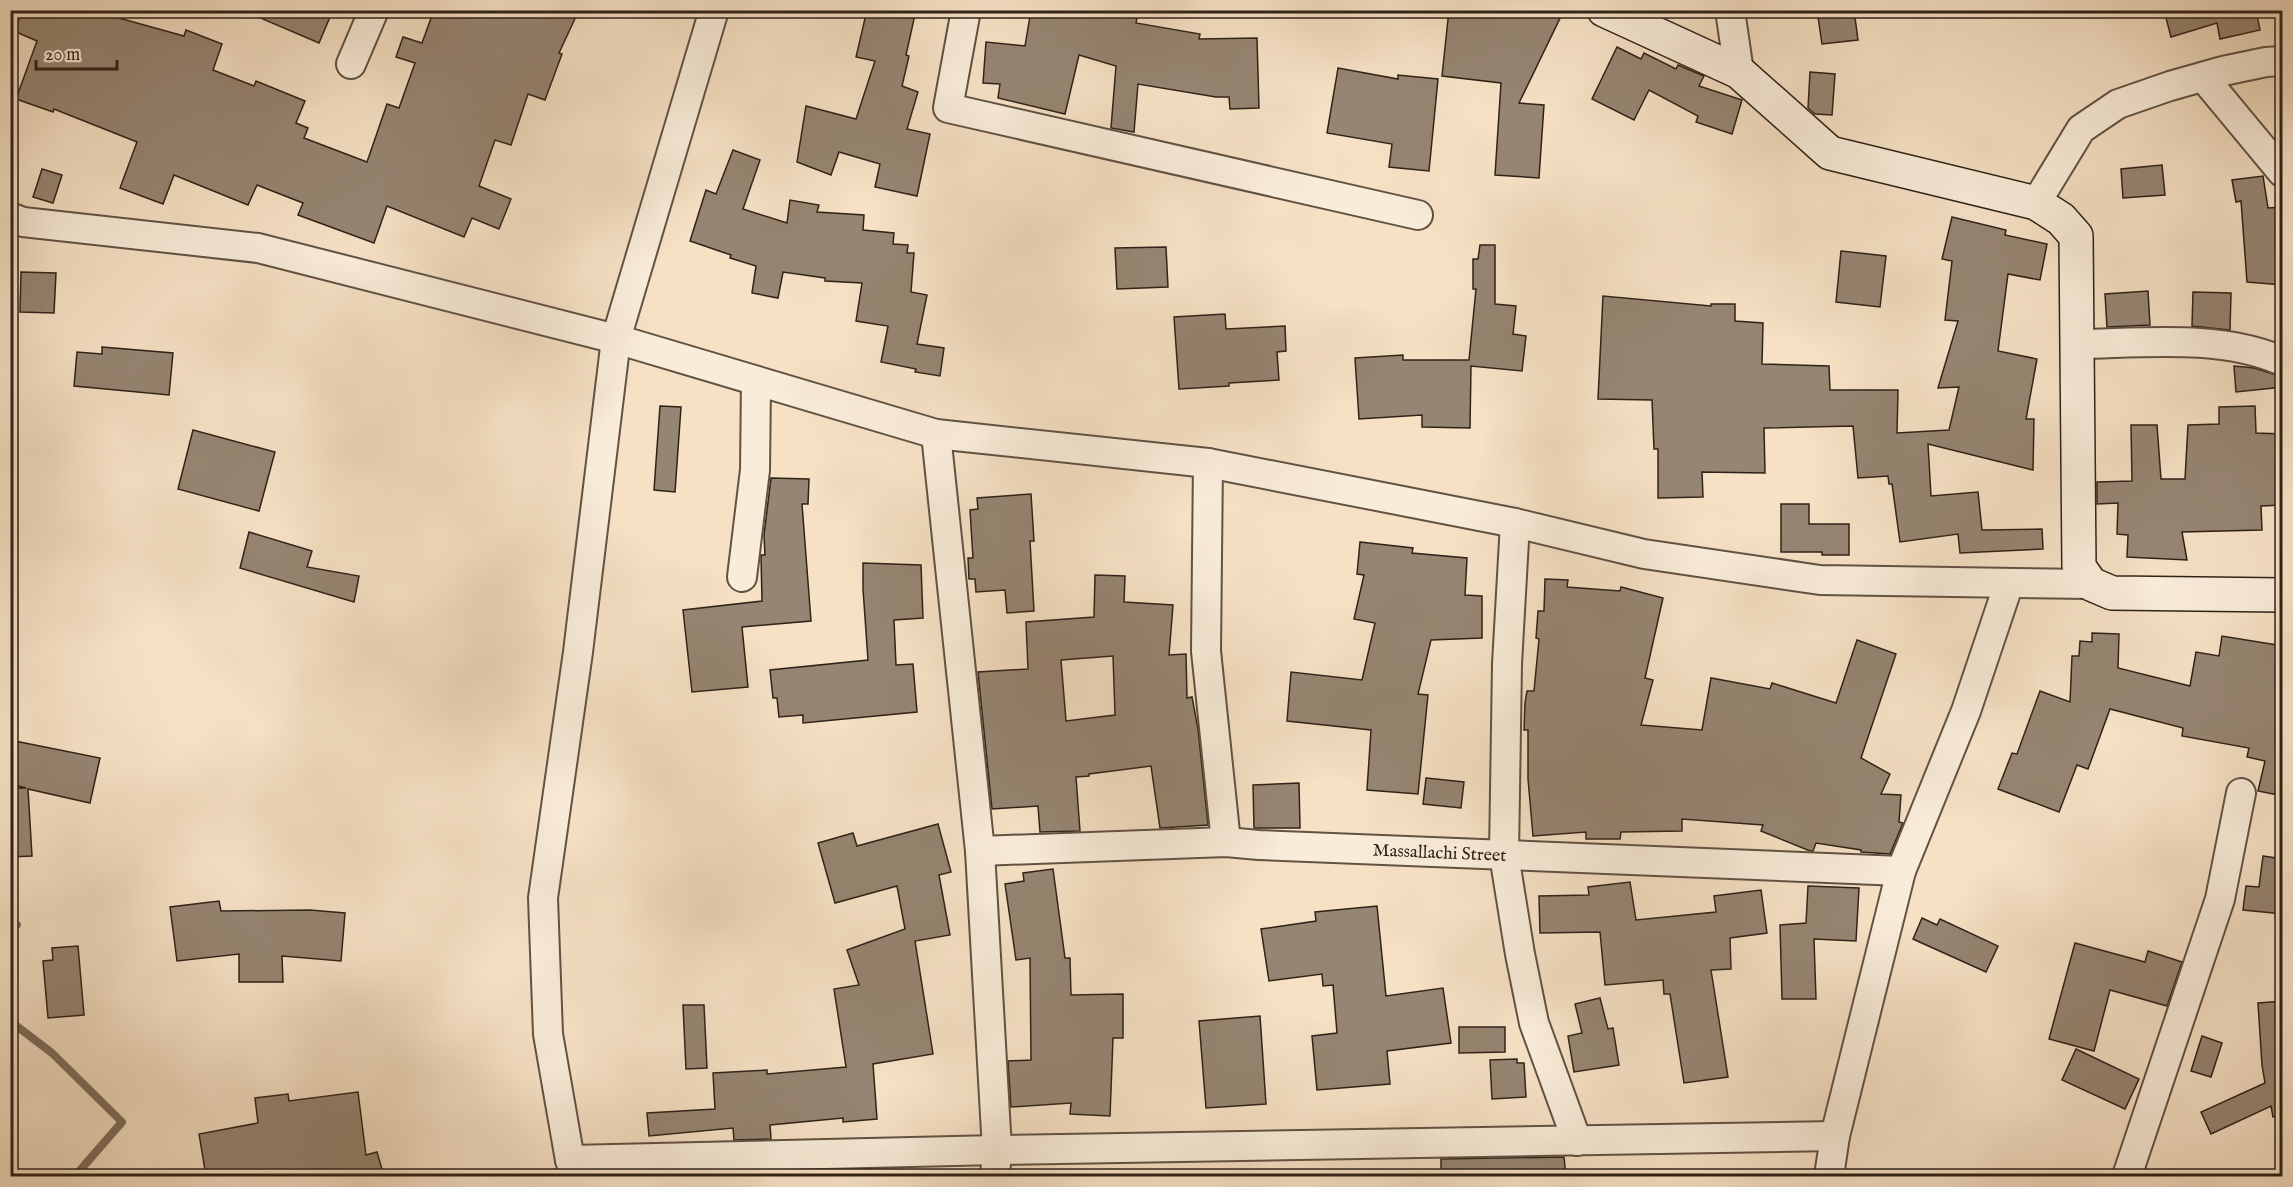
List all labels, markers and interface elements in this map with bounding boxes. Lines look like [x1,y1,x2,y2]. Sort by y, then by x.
scale bar [36,33,117,71]
text: 20 m [45,44,80,67]
street label: Massallachi Street [1372,840,1507,868]

